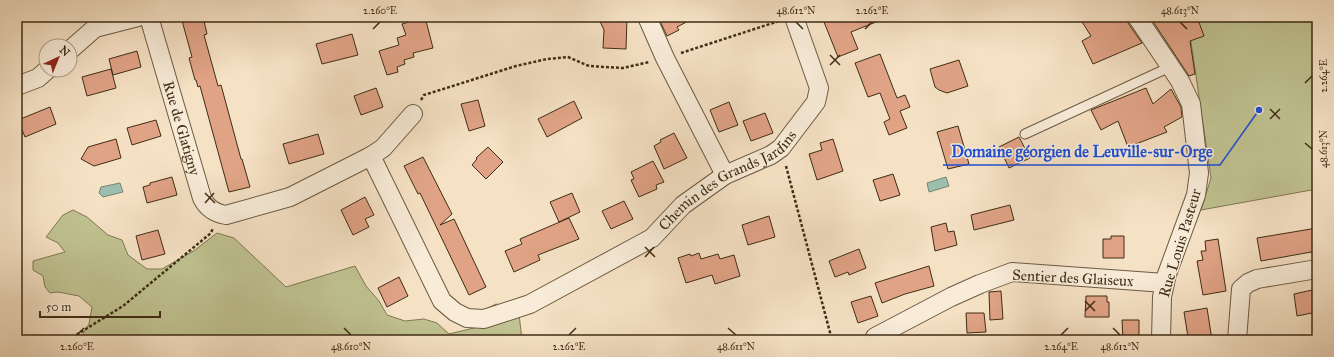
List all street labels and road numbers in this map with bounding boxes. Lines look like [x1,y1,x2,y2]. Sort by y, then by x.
street label: Rue de Glatigny [159,79,204,179]
street label: Chemin des Grands Jardins [655,127,800,234]
street label: Rue Louis Pasteur [1155,186,1205,300]
street label: Sentier des Glaiseux [1012,266,1135,290]

